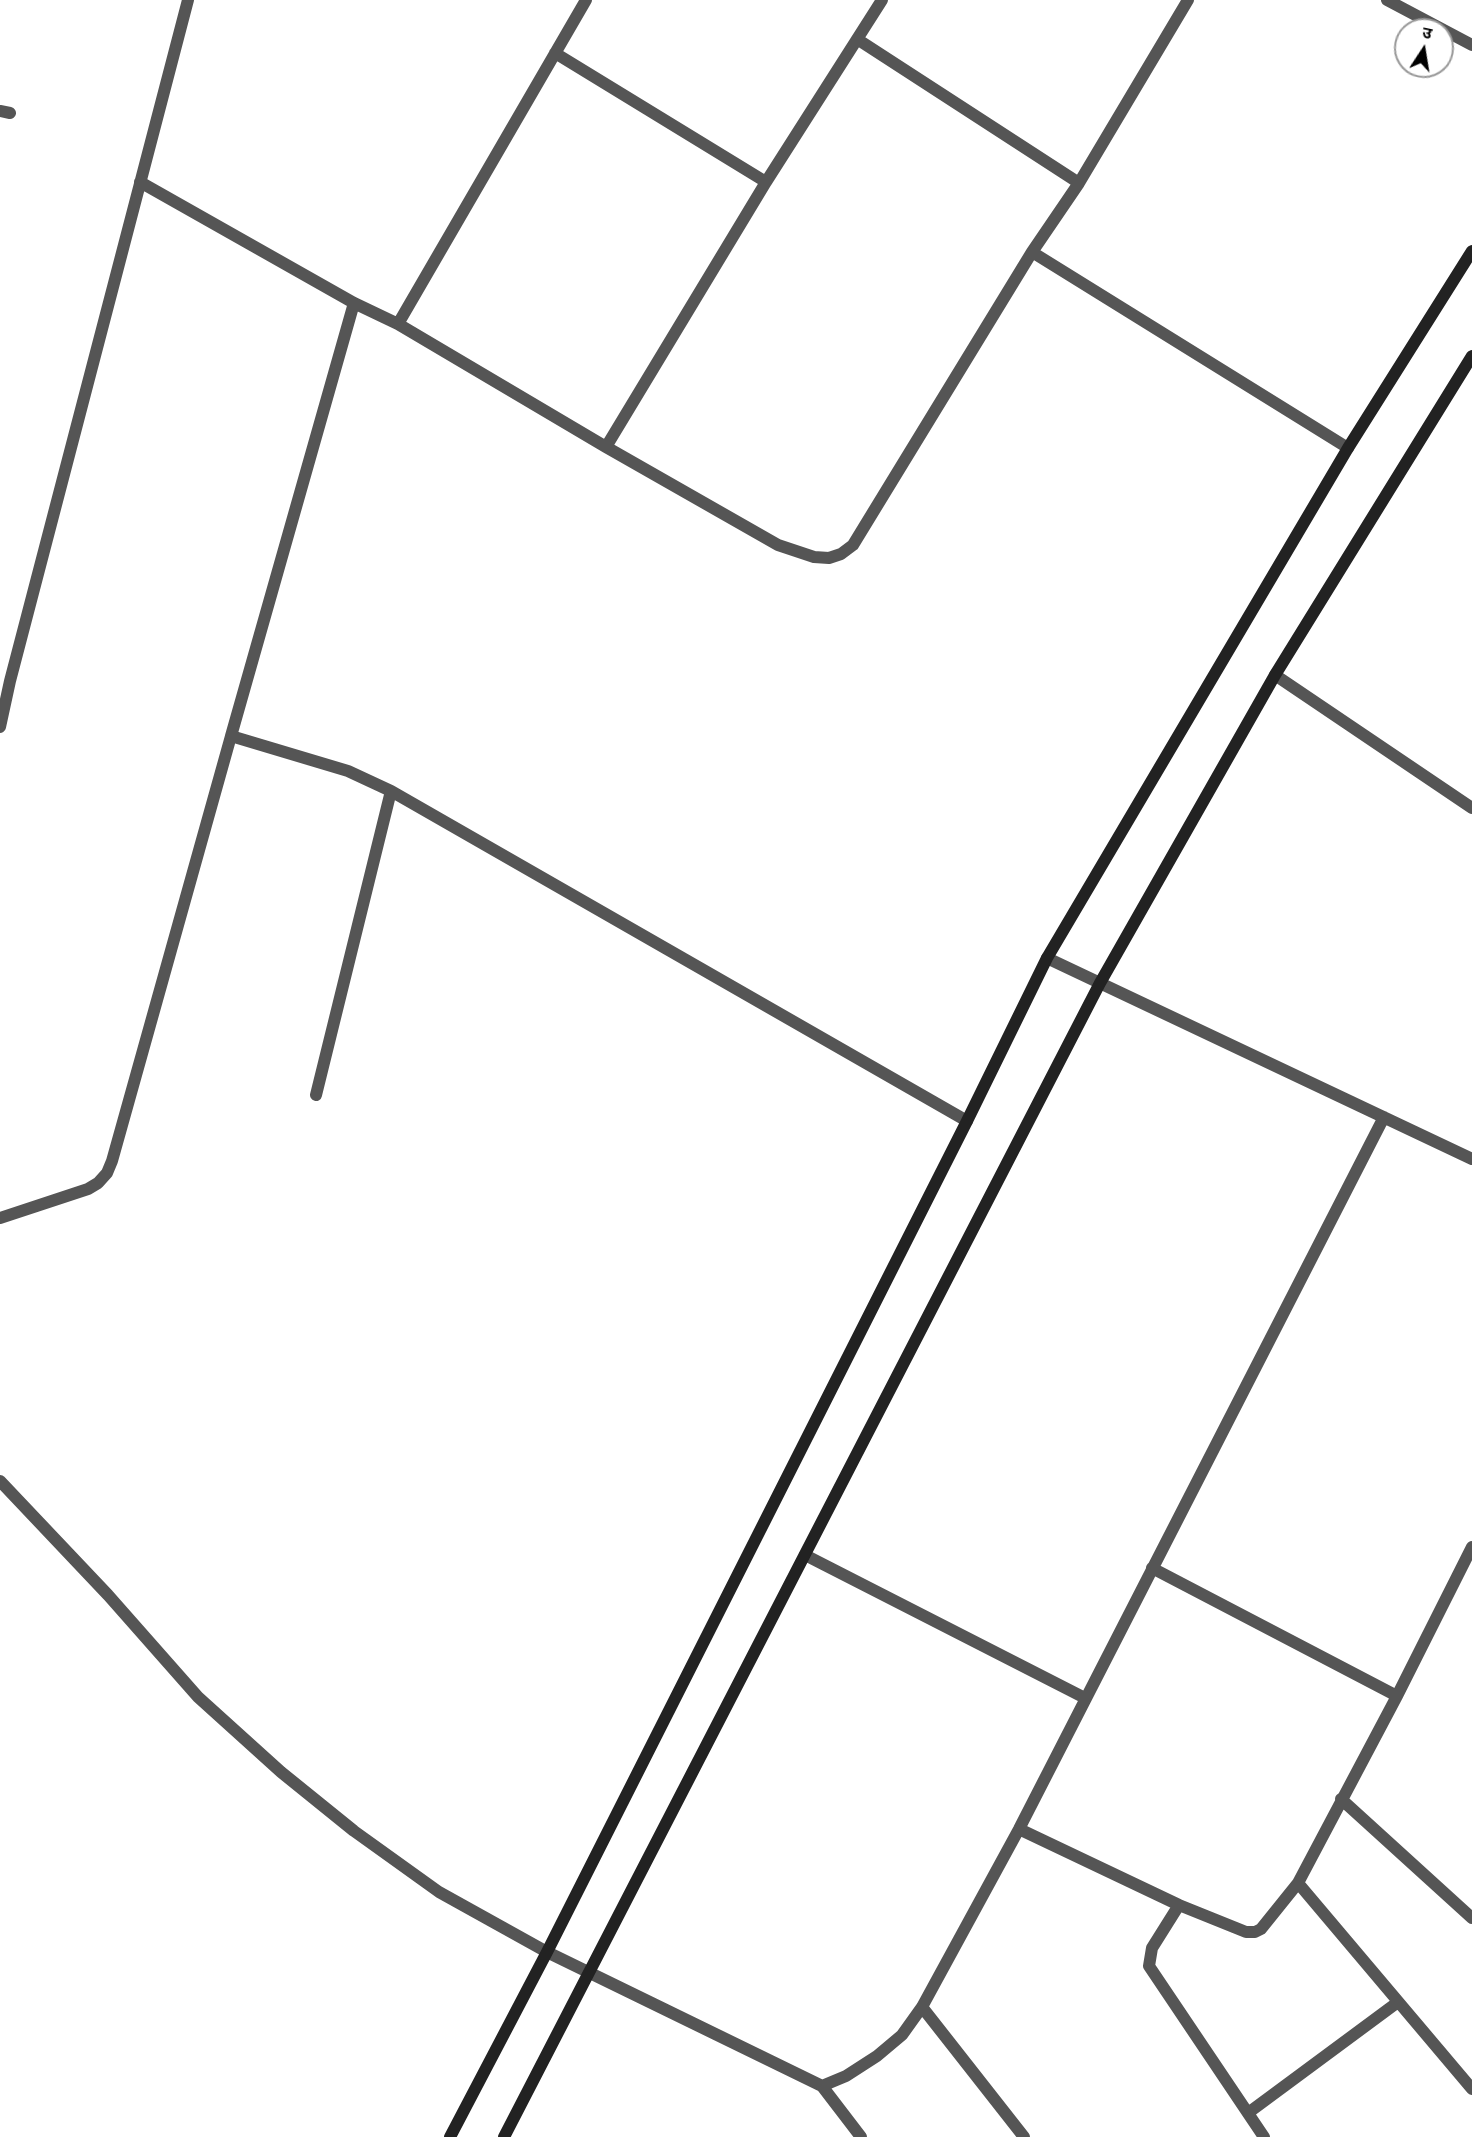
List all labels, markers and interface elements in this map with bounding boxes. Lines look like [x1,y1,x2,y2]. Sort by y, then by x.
north arrow [1394,18,1454,78]
text: उ [1421,22,1434,42]

